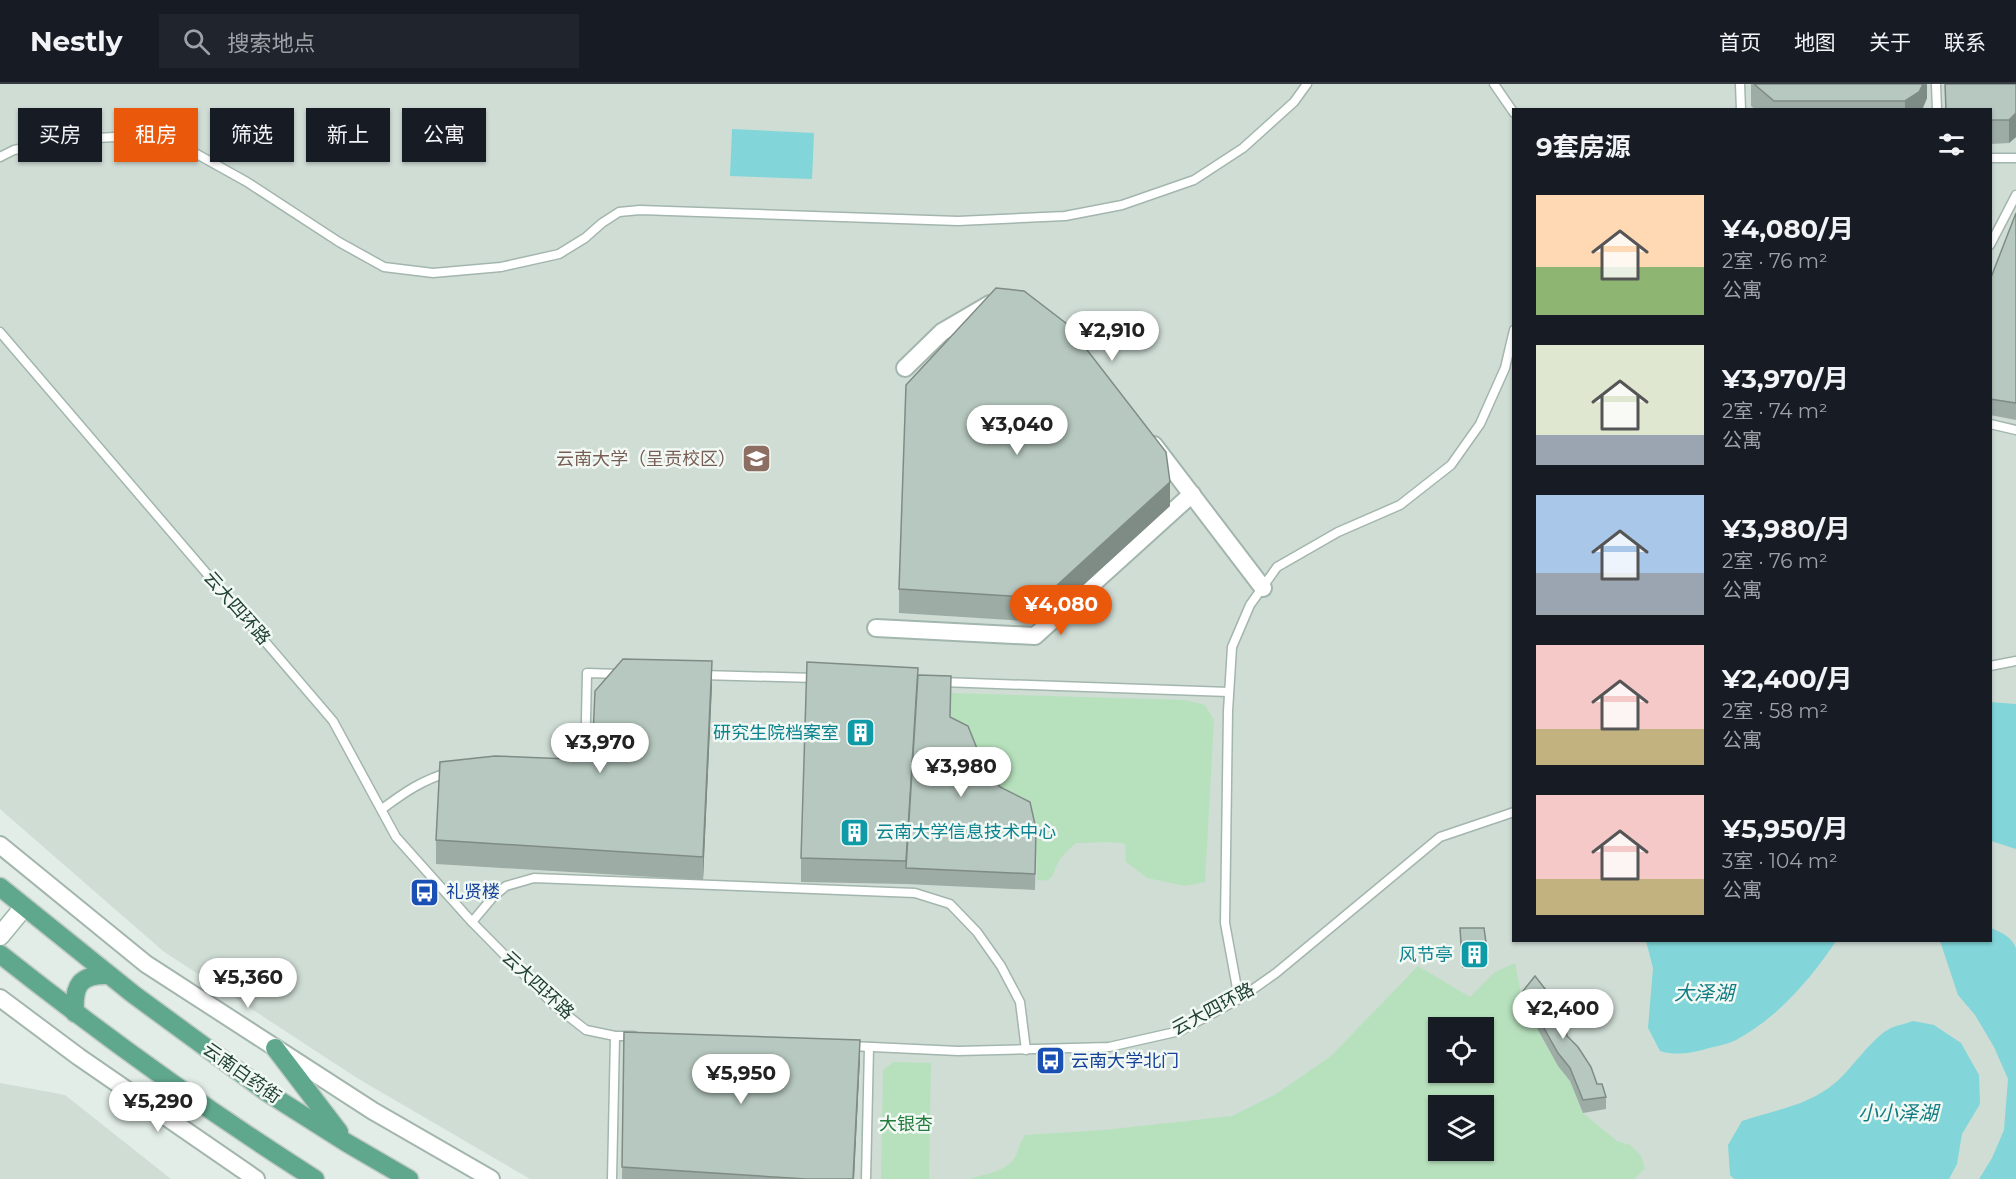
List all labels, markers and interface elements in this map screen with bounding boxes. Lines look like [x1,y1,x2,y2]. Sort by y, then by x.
search box [159,14,579,68]
text: Nestly [30,24,123,58]
icon: search [180,25,213,58]
text: 搜索地点 [228,30,316,57]
text: 首页 [1719,30,1761,55]
text: 地图 [1794,30,1836,55]
text: 关于 [1869,30,1911,55]
text: 联系 [1944,30,1986,55]
chip: 买房 [18,108,102,162]
chip: 租房 [114,108,198,162]
chip: 筛选 [210,108,294,162]
chip: 新上 [306,108,390,162]
chip: 公寓 [402,108,486,162]
icon: filters [1935,128,1968,161]
text: 9套房源 [1536,131,1631,163]
text: ¥4,080/月 [1722,213,1854,245]
icon: home [1584,219,1656,291]
text: 2室 · 76 m² [1722,249,1828,273]
text: 公寓 [1722,278,1762,302]
pin: ¥2,910 [1063,311,1161,362]
text: ¥2,910 [1079,318,1145,342]
text: ¥3,970/月 [1722,363,1849,395]
icon: home [1584,369,1656,441]
text: 2室 · 74 m² [1722,399,1828,423]
pin: ¥3,040 [968,405,1066,456]
text: ¥3,040 [981,412,1053,436]
text: 公寓 [1722,428,1762,452]
school or university icon: 云南大学（呈贡校区） [741,443,773,475]
place label: 云南大学（呈贡校区） [556,448,736,470]
text: ¥3,980/月 [1722,513,1851,545]
icon: home [1584,519,1656,591]
text: 2室 · 76 m² [1722,549,1828,573]
street label: 云大四环路 [199,567,275,649]
text: 公寓 [1722,578,1762,602]
pin: ¥4,080 [1012,585,1110,636]
text: ¥4,080 [1024,592,1098,616]
text: ¥2,400/月 [1722,663,1852,695]
icon: home [1584,669,1656,741]
text: 2室 · 58 m² [1722,699,1828,723]
building icon: 研究生院档案室 [844,717,876,749]
place label: 研究生院档案室 [713,722,839,744]
pin: ¥3,970 [551,723,649,774]
text: 公寓 [1722,728,1762,752]
text: ¥3,970 [565,730,635,754]
pin: ¥3,980 [912,747,1010,798]
text: ¥3,980 [925,754,997,778]
text: ¥5,950/月 [1722,813,1849,845]
building icon: 云南大学信息技术中心 [839,816,871,848]
icon: home [1584,819,1656,891]
place label: 云南大学信息技术中心 [876,821,1056,843]
text: 3室 · 104 m² [1722,849,1838,873]
bus stop icon: 礼贤楼 [409,876,441,908]
text: 公寓 [1722,878,1762,902]
place label: 礼贤楼 [446,881,500,903]
building icon: 风节亭 [1458,939,1490,971]
place label: 风节亭 [1399,944,1453,966]
street label: 云大四环路 [498,946,578,1024]
pin: ¥5,360 [199,958,297,1009]
text: ¥5,360 [213,965,283,989]
street label: 云大四环路 [1168,978,1258,1040]
water label: 大泽湖 [1674,981,1737,1005]
pin: ¥2,400 [1514,989,1612,1040]
text: ¥2,400 [1527,996,1599,1020]
map controls [1428,1017,1494,1161]
button: locate [1428,1017,1494,1083]
street label: 云南白药街 [199,1038,285,1108]
bus stop icon: 云南大学北门 [1034,1045,1066,1077]
place label: 云南大学北门 [1071,1050,1179,1072]
pin: ¥5,950 [692,1054,790,1105]
text: ¥5,950 [706,1061,776,1085]
pin: ¥5,290 [109,1082,207,1133]
text: ¥5,290 [123,1089,193,1113]
button: layers [1428,1095,1494,1161]
water label: 小小泽湖 [1858,1101,1941,1125]
park label: 大银杏 [879,1113,933,1135]

